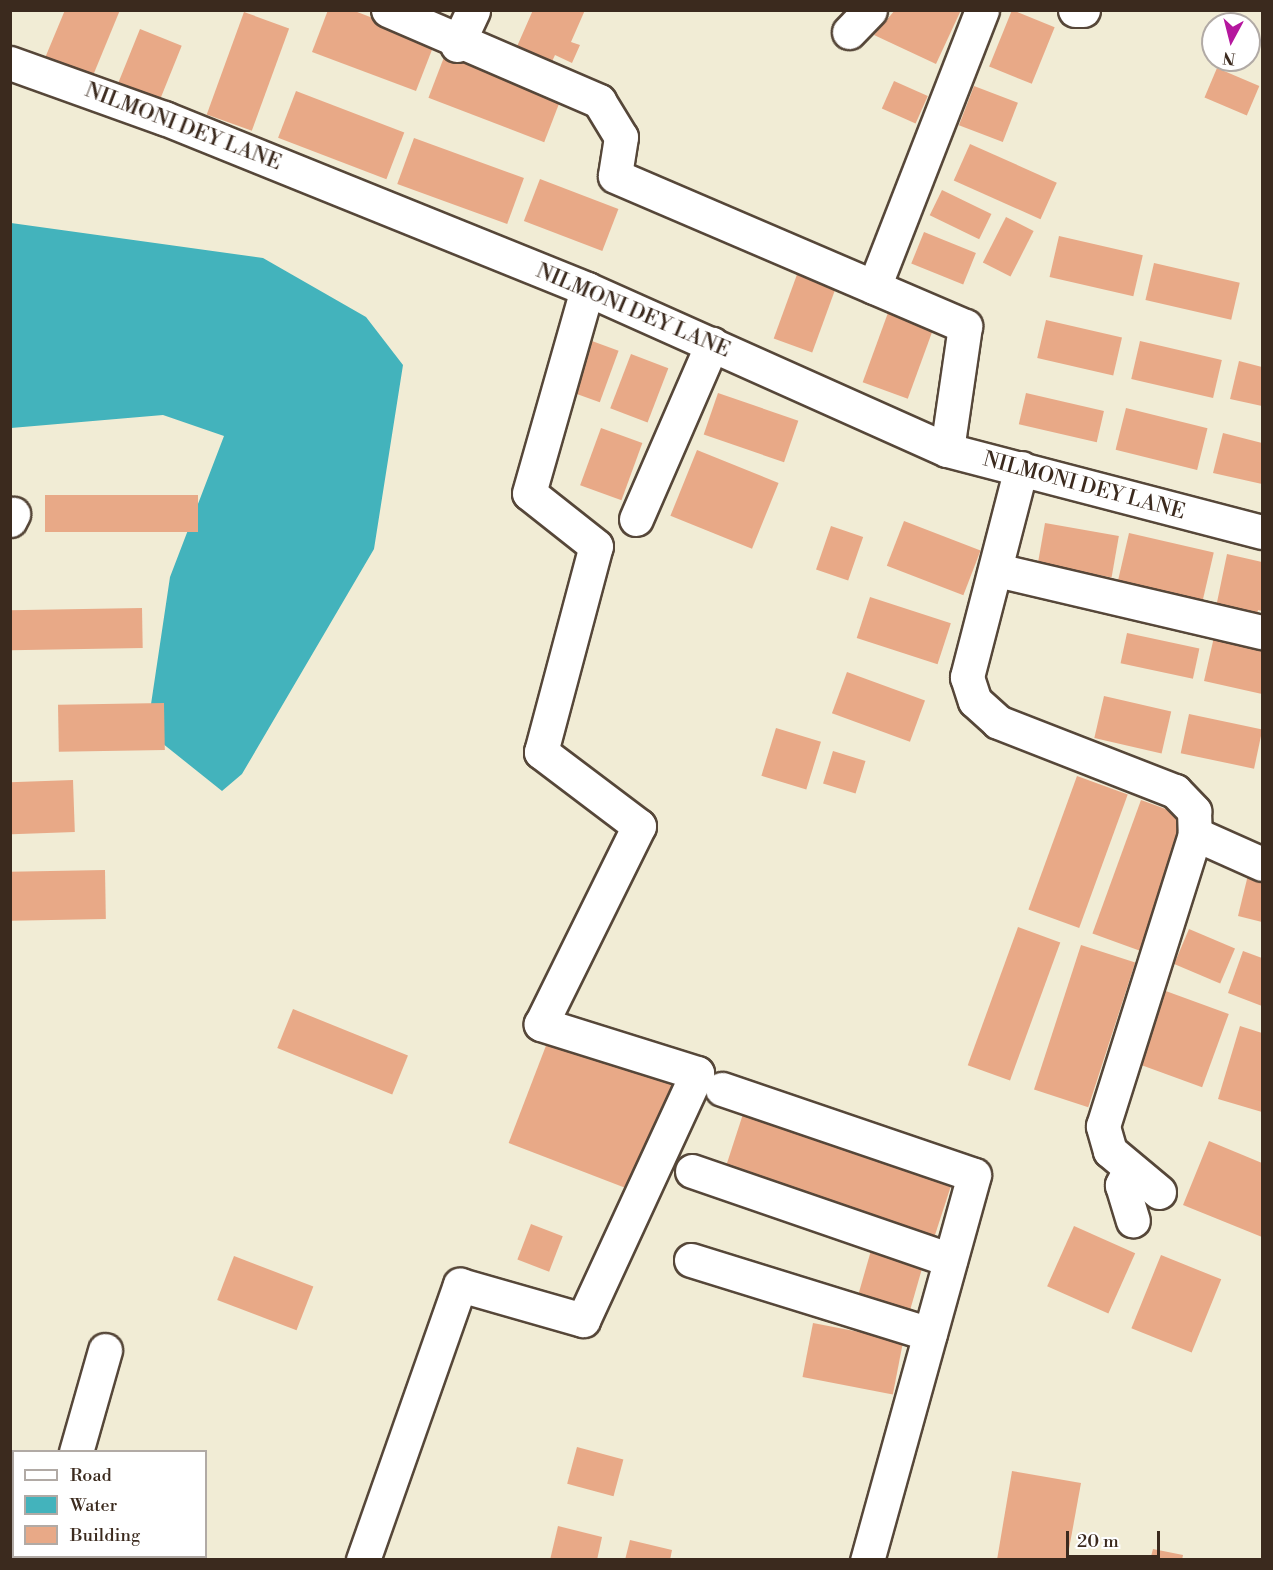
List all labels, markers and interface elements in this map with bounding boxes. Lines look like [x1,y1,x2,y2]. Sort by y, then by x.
north arrow [1201,12,1261,72]
text: N [1222,47,1237,69]
street label: NILMONI DEY LANE [81,78,285,176]
street label: NILMONI DEY LANE [532,259,734,363]
street label: NILMONI DEY LANE [980,447,1188,525]
legend [12,1450,207,1558]
text: Road [70,1464,112,1487]
text: Water [70,1494,117,1517]
scale bar [1069,1519,1164,1557]
text: Building [70,1524,140,1547]
text: 20 m [1077,1530,1119,1553]

